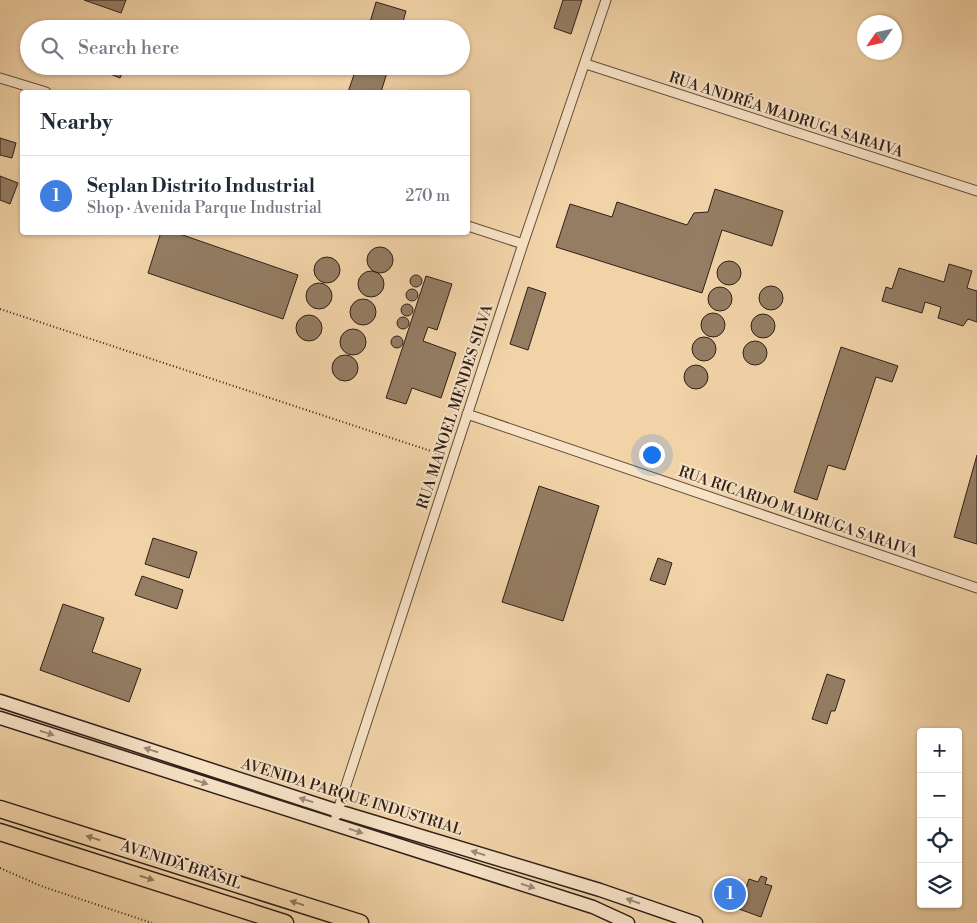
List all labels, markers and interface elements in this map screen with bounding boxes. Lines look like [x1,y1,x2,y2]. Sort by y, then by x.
north arrow [857,15,902,60]
search box [20,20,470,75]
icon: search [38,34,66,62]
text: Search here [78,36,179,60]
street label: RUA ANDRÉA MADRUGA SARAIVA [666,67,907,162]
text: Nearby [40,110,113,136]
text: Seplan Distrito Industrial [87,174,315,198]
text: 1 [52,186,60,206]
text: 270 m [405,186,450,206]
text: Shop · Avenida Parque Industrial [87,198,322,218]
street label: RUA MANOEL MENDES SILVA [413,302,497,512]
your location [639,442,665,468]
street label: RUA RICARDO MADRUGA SARAIVA [676,462,921,562]
map controls [917,728,962,908]
button: + [917,728,962,773]
one-way arrow [39,729,54,737]
one-way arrow [144,746,159,753]
street label: AVENIDA PARQUE INDUSTRIAL [238,754,465,840]
button: − [917,773,962,818]
one-way arrow [194,778,209,786]
one-way arrow [298,796,313,804]
button: locate [917,818,962,863]
one-way arrow [349,828,364,836]
one-way arrow [85,833,100,841]
street label: AVENIDA BRASIL [117,836,244,894]
one-way arrow [470,848,485,856]
button: layers [917,863,962,908]
one-way arrow [139,875,154,883]
pin: 1 [714,875,746,913]
one-way arrow [520,883,535,891]
one-way arrow [625,897,640,905]
one-way arrow [290,898,305,906]

